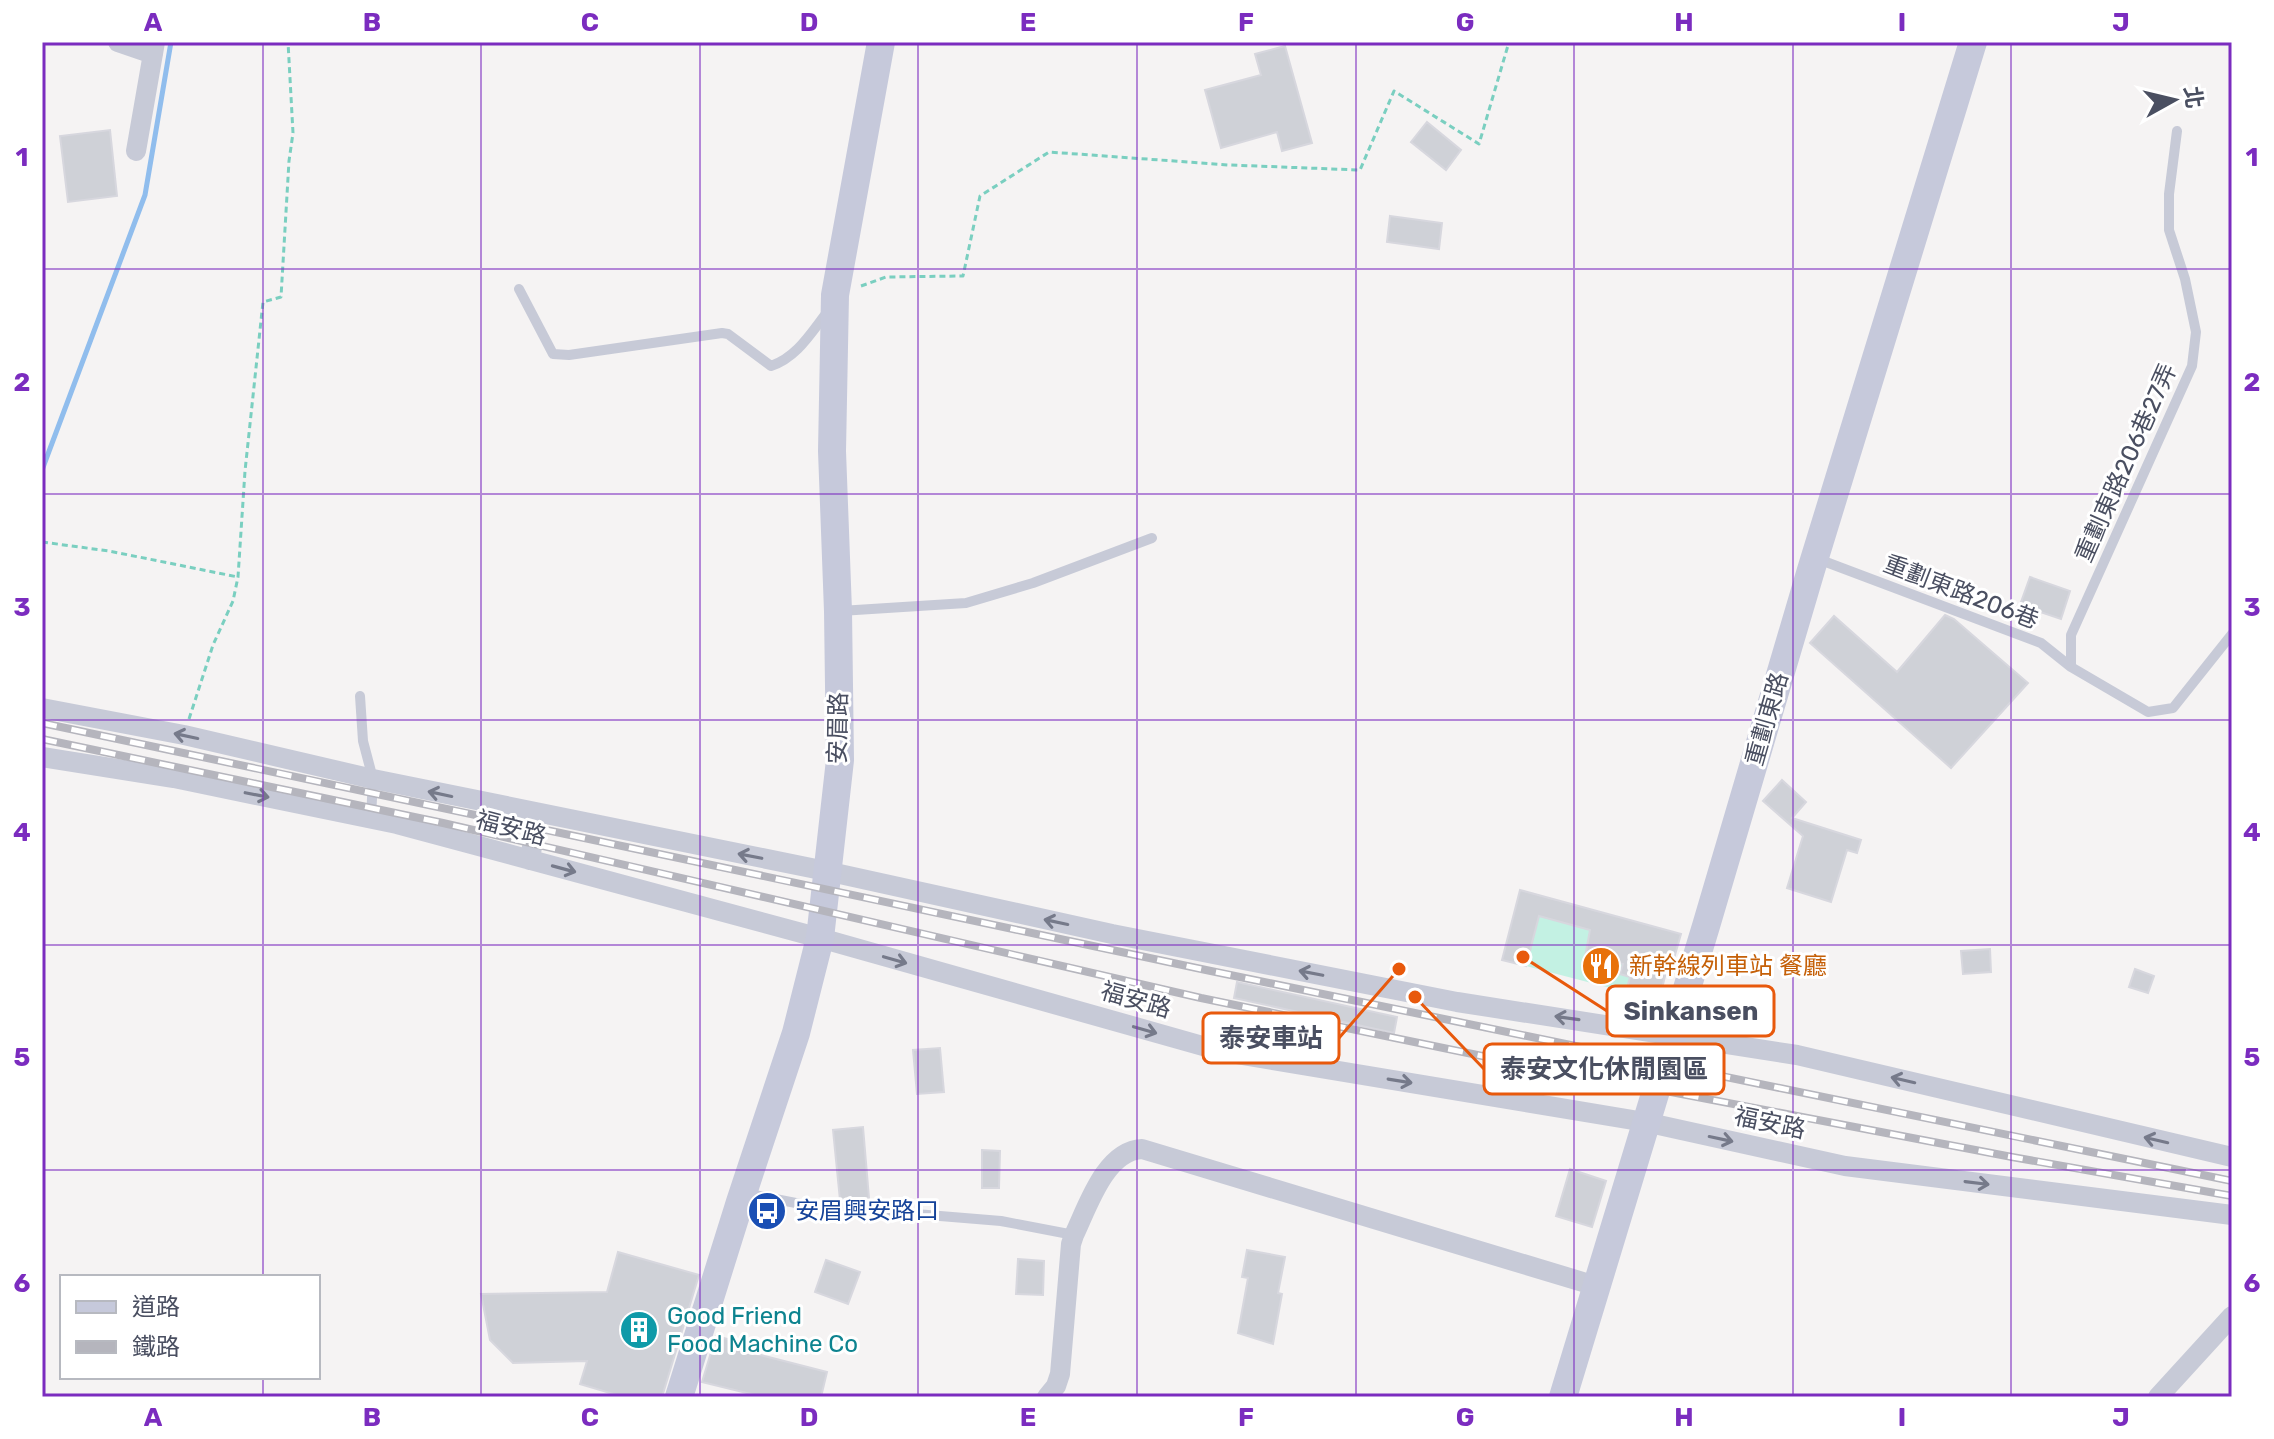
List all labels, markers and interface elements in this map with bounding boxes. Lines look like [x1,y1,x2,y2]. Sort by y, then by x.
text: A [144,7,163,38]
text: B [363,7,381,38]
text: C [581,7,599,38]
text: D [800,7,818,38]
text: E [1020,7,1036,38]
text: F [1238,7,1254,38]
text: G [1456,7,1474,38]
text: H [1674,7,1694,38]
text: I [1898,7,1906,38]
text: J [2112,7,2130,38]
north arrow [2134,60,2214,140]
text: 北 [2178,85,2208,110]
text: 1 [16,142,28,173]
text: 1 [2246,142,2258,173]
street label: 重劃東路206巷27弄 [2070,359,2182,567]
text: 2 [14,367,30,398]
text: 2 [2244,367,2260,398]
street label: 重劃東路206巷 [1880,550,2042,634]
text: 3 [13,592,31,623]
text: 3 [2243,592,2261,623]
street label: 重劃東路 [1740,669,1794,769]
street label: 安眉路 [823,692,853,764]
one-way arrow [174,728,200,743]
one-way arrow [428,786,453,801]
one-way arrow [243,788,269,803]
street label: 福安路 [473,805,549,851]
text: 4 [13,817,31,848]
text: 4 [2243,817,2261,848]
one-way arrow [737,848,763,863]
one-way arrow [550,862,576,877]
one-way arrow [1044,914,1070,929]
restaurant icon: 新幹線列車站 餐廳 [1580,945,1622,987]
place label: 新幹線列車站 餐廳 [1629,952,1827,980]
one-way arrow [882,953,908,968]
one-way arrow [1299,965,1324,980]
street label: 福安路 [1098,977,1174,1023]
callout: Sinkansen [1607,986,1774,1036]
text: Sinkansen [1624,996,1758,1027]
one-way arrow [1555,1010,1580,1025]
callout: 泰安車站 [1203,1013,1339,1063]
one-way arrow [1132,1023,1158,1038]
text: 泰安車站 [1219,1023,1323,1054]
text: 5 [14,1042,30,1073]
text: 5 [2244,1042,2260,1073]
callout: 泰安文化休閒園區 [1484,1044,1724,1094]
text: 泰安文化休閒園區 [1500,1054,1708,1085]
one-way arrow [1891,1071,1916,1086]
one-way arrow [1387,1075,1412,1090]
street label: 福安路 [1732,1102,1808,1144]
one-way arrow [2144,1131,2169,1146]
one-way arrow [1708,1132,1734,1147]
one-way arrow [1963,1175,1990,1190]
bus stop icon: 安眉興安路口 [746,1190,788,1232]
place label: 安眉興安路口 [795,1197,939,1225]
text: 6 [14,1268,31,1299]
text: 6 [2244,1268,2261,1299]
legend [60,1275,320,1379]
text: 道路 [132,1293,180,1321]
place label: Good Friend Food Machine Co [667,1302,858,1358]
building icon: Good Friend Food Machine Co [618,1309,660,1351]
text: 鐵路 [132,1333,180,1361]
text: A [144,1402,163,1433]
text: B [363,1402,381,1433]
text: C [581,1402,599,1433]
text: D [800,1402,818,1433]
text: E [1020,1402,1036,1433]
text: F [1238,1402,1254,1433]
text: G [1456,1402,1474,1433]
text: H [1674,1402,1694,1433]
text: I [1898,1402,1906,1433]
text: J [2112,1402,2130,1433]

